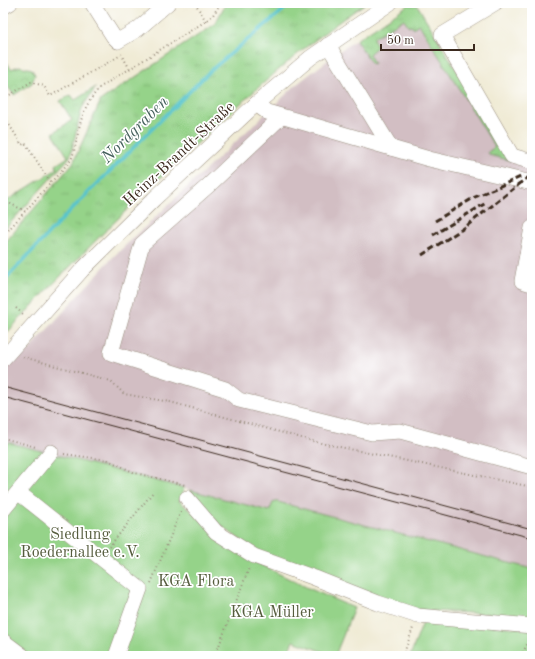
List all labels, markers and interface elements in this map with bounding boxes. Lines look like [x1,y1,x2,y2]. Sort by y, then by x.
scale bar [381,26,474,52]
text: 50 m [387,34,414,47]
water label: Nordgraben [98,93,172,168]
street label: Heinz-Brandt-Straße [121,99,238,210]
park label: Siedlung Roedernallee e.V. [20,527,140,561]
park label: KGA Flora [158,574,234,590]
park label: KGA Müller [230,605,314,621]

